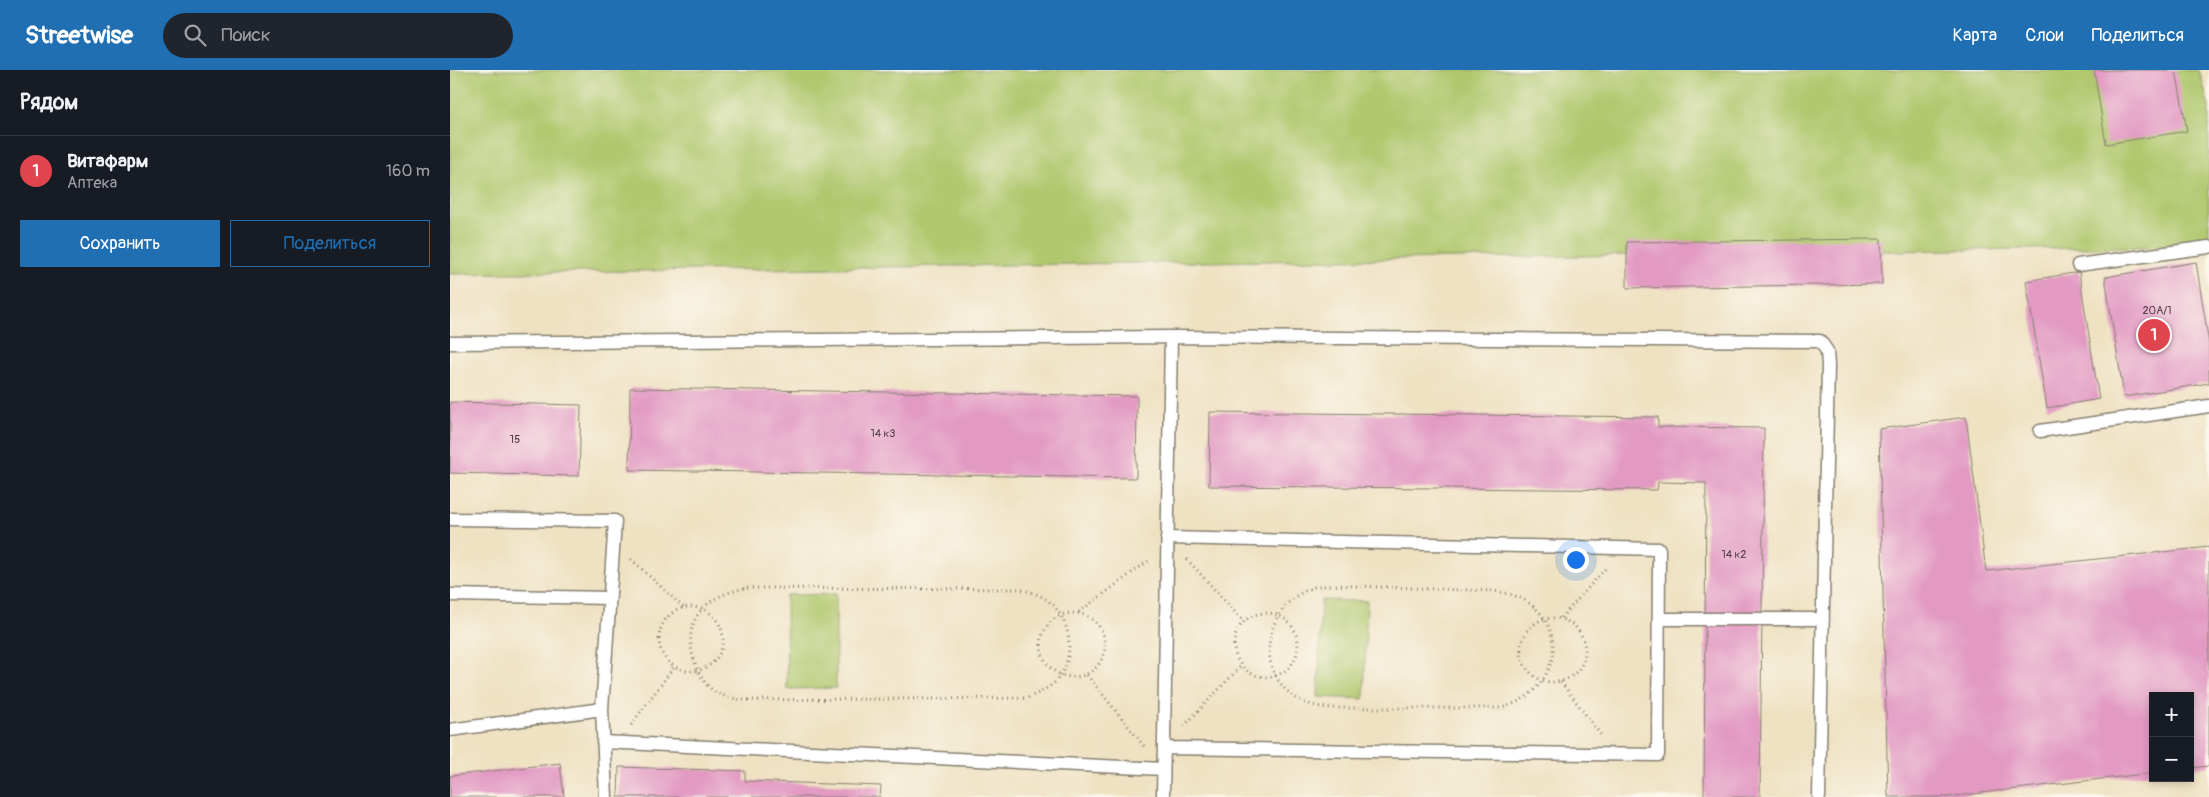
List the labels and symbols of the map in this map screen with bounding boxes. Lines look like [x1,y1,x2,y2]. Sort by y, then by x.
house number: 20А/1 [2142,304,2172,317]
pin: 1 [2138,316,2170,354]
house number: 14 к3 [871,427,895,440]
house number: 15 [510,433,520,446]
your location [1563,547,1589,573]
house number: 14 к2 [1722,548,1746,561]

